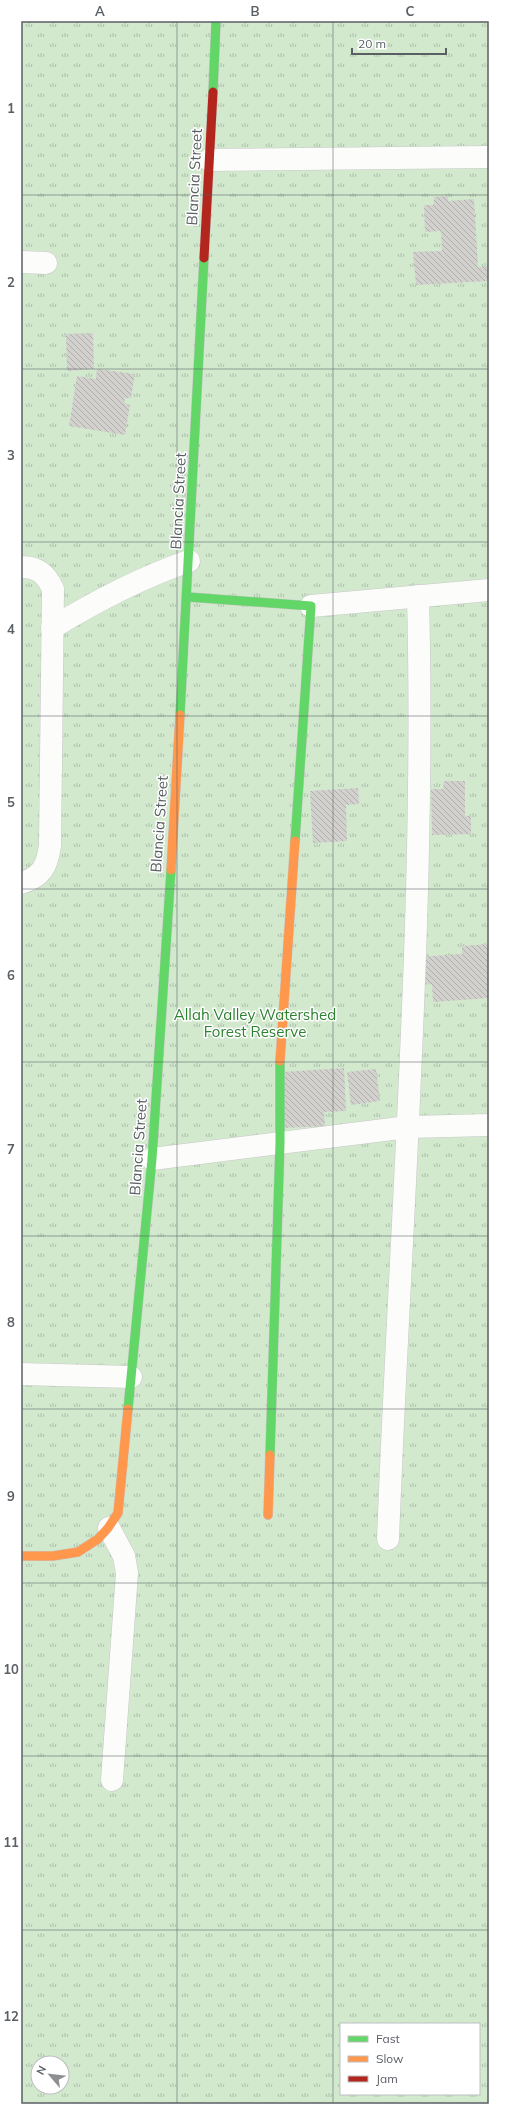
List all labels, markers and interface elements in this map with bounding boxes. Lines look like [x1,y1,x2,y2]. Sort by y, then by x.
text: A [95,3,105,19]
text: B [251,3,260,19]
text: C [406,3,415,19]
scale bar [352,30,446,56]
text: 20 m [358,36,386,51]
text: 1 [7,100,15,116]
street label: Blancia Street [182,128,206,226]
text: 2 [7,274,15,290]
text: 3 [7,447,15,463]
street label: Blancia Street [166,452,190,550]
text: 4 [7,621,15,637]
street label: Blancia Street [146,775,172,873]
text: 5 [7,794,15,810]
text: 6 [7,967,15,983]
park label: Allah Valley Watershed Forest Reserve [174,1005,336,1041]
street label: Blancia Street [125,1098,151,1196]
text: 7 [7,1141,15,1157]
text: 8 [7,1314,15,1330]
text: 9 [7,1488,15,1504]
text: 10 [3,1661,19,1677]
text: 11 [3,1834,19,1850]
text: 12 [3,2008,19,2024]
legend [340,2023,480,2095]
text: Fast [376,2031,400,2046]
text: Slow [376,2051,404,2066]
north arrow [30,2055,70,2095]
text: N [33,2063,49,2077]
text: Jam [376,2071,398,2086]

